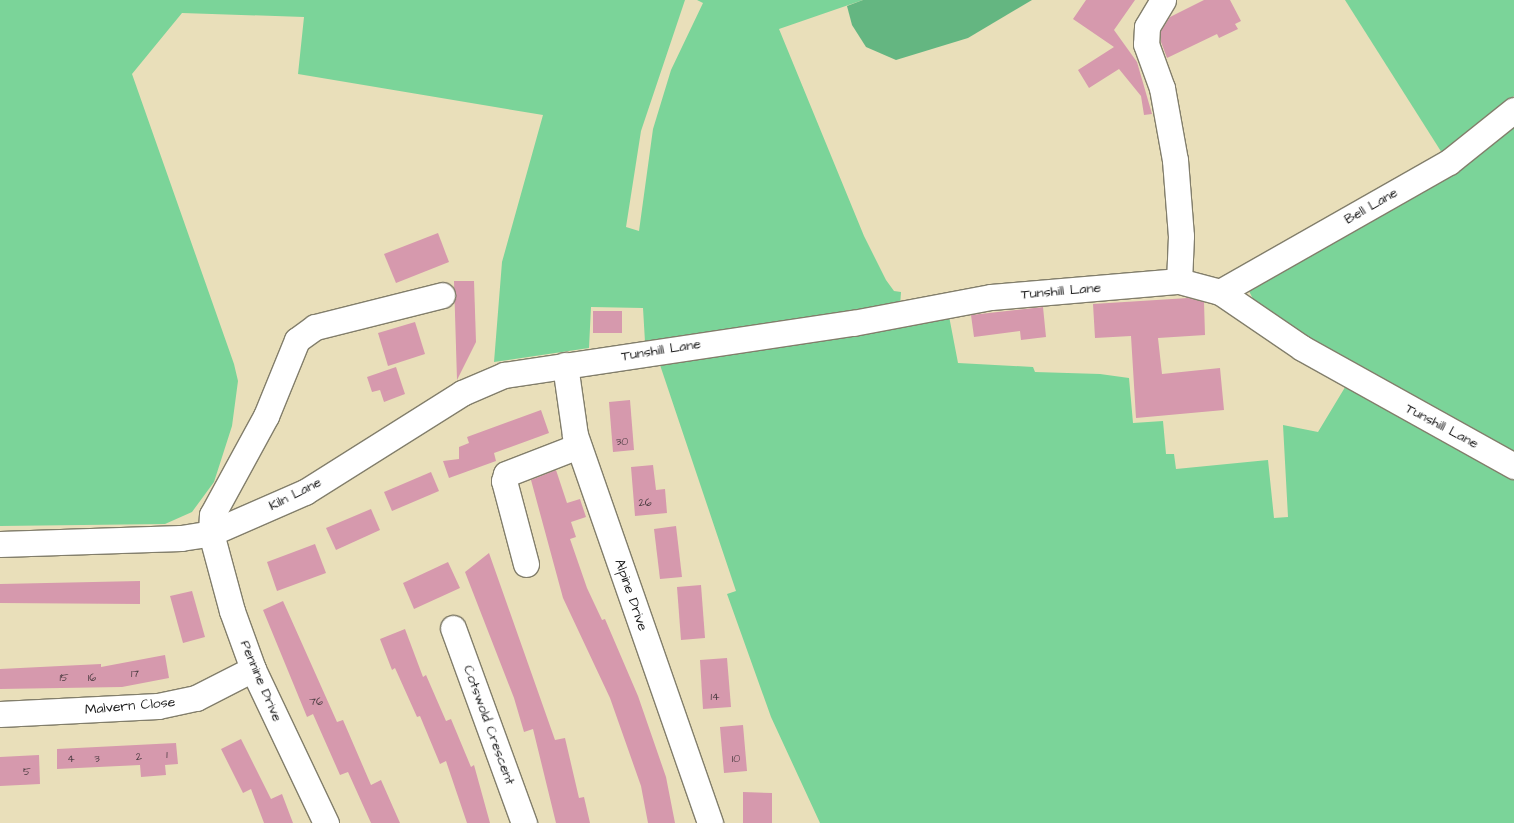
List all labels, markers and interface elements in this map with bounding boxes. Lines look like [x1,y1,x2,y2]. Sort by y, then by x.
street label: Bell Lane [1341,184,1401,228]
street label: Tunshill Lane [1020,279,1102,303]
street label: Tunshill Lane [620,335,702,365]
street label: Tunshill Lane [1403,400,1481,452]
house number: 30 [616,435,628,449]
street label: Kiln Lane [266,474,324,514]
house number: 26 [638,496,652,510]
street label: Alpine Drive [611,557,651,633]
street label: Pennine Drive [236,638,286,724]
street label: Cotswold Crescent [460,663,518,787]
house number: 17 [131,667,139,681]
house number: 15 [59,671,69,685]
house number: 16 [88,671,96,685]
house number: 14 [711,690,719,704]
street label: Malvern Close [84,694,176,718]
house number: 76 [309,695,323,709]
house number: 1 [166,748,168,762]
house number: 2 [136,750,142,764]
house number: 4 [67,752,75,766]
house number: 3 [94,752,100,766]
house number: 10 [732,752,740,766]
house number: 5 [23,765,31,779]

